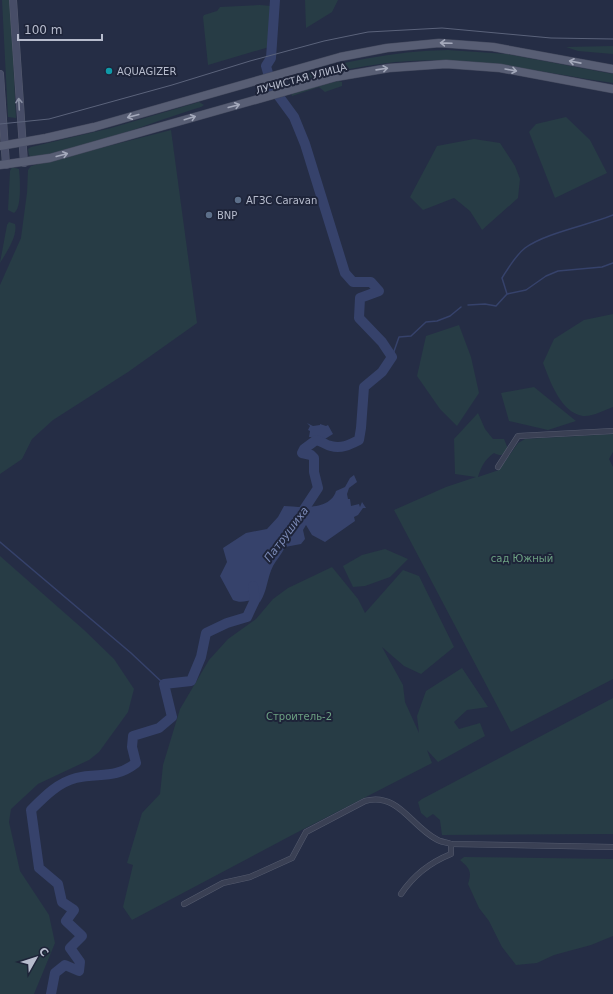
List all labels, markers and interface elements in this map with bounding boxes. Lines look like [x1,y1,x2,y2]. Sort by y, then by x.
scale bar [18,16,102,42]
text: 100 m [24,23,62,37]
one-way arrow [440,40,453,47]
one-way arrow [569,58,582,66]
street label: ЛУЧИСТАЯ УЛИЦА [254,61,348,96]
one-way arrow [375,65,388,73]
marker: AQUAGIZER [104,66,114,76]
place label: AQUAGIZER [117,66,176,77]
one-way arrow [504,66,517,74]
one-way arrow [15,98,23,111]
one-way arrow [227,102,240,109]
one-way arrow [127,113,140,121]
one-way arrow [183,114,196,121]
one-way arrow [55,151,68,158]
marker: АГЗС Caravan [233,195,243,205]
place label: АГЗС Caravan [246,195,317,206]
marker: BNP [204,210,214,220]
place label: BNP [217,210,237,221]
water label: Патрушиха [262,504,311,564]
park label: сад Южный [491,553,553,564]
park label: Строитель-2 [266,711,332,722]
north arrow [16,938,56,978]
text: С [36,945,51,959]

